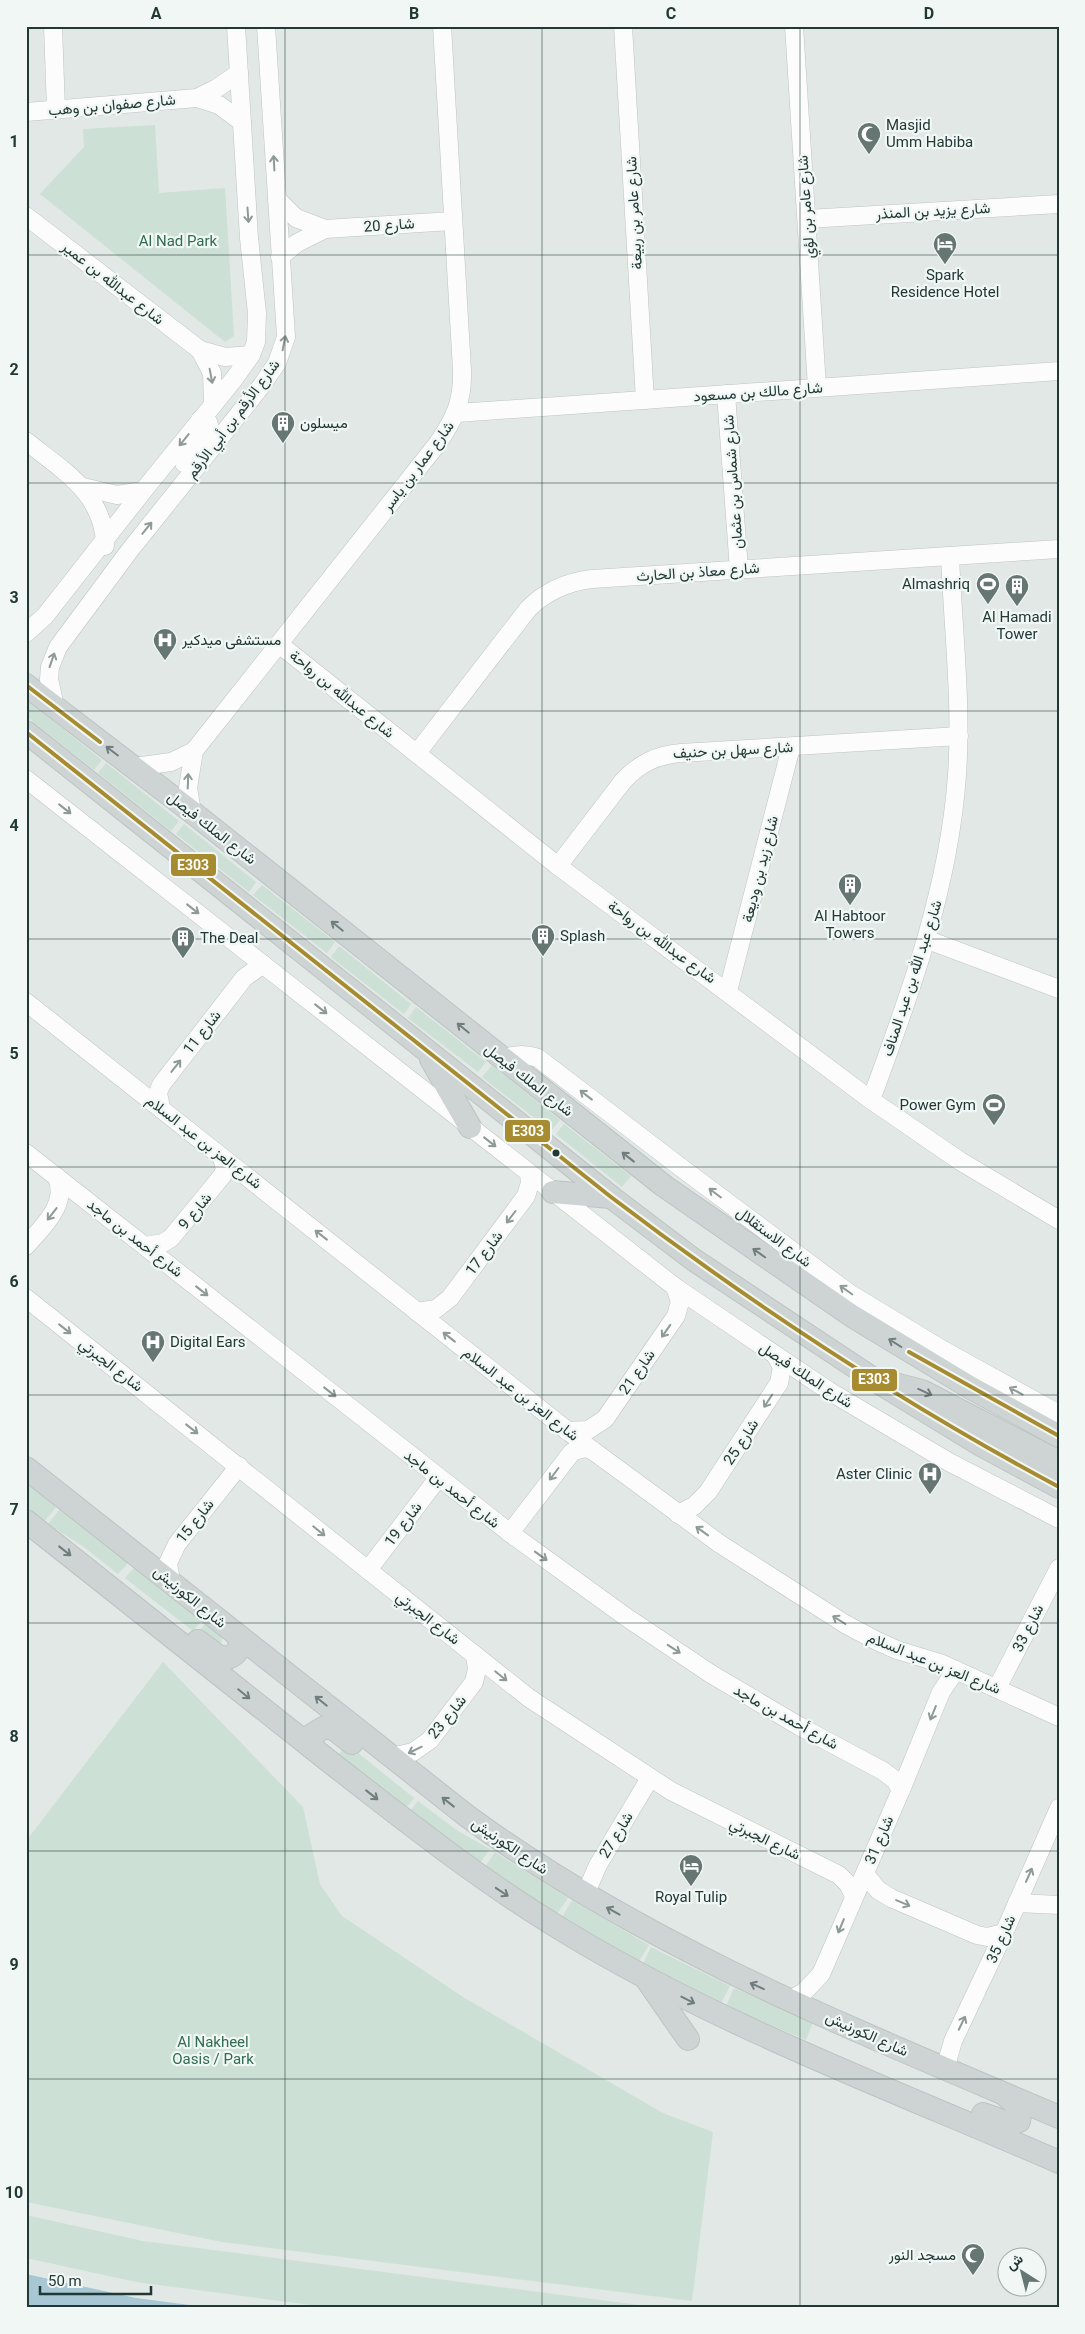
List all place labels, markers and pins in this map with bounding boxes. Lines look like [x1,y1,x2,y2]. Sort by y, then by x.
place label: Masjid Umm Habiba [886,116,973,151]
mosque icon: Masjid Umm Habiba [856,121,882,155]
hotel icon: Spark Residence Hotel [932,231,958,265]
place label: Spark Residence Hotel [891,266,999,301]
building icon: ميسلون [270,410,296,444]
place label: ميسلون [300,414,348,432]
sports icon: Almashriq [975,571,1001,605]
building icon: Al Hamadi Tower [1004,573,1030,607]
place label: Almashriq [902,575,970,593]
place label: Al Hamadi Tower [982,608,1052,643]
hospital icon: مستشفى ميدكير [152,627,178,661]
place label: مستشفى ميدكير [181,631,281,650]
building icon: Al Habtoor Towers [837,872,863,906]
place label: Al Habtoor Towers [814,907,886,942]
building icon: Splash [530,923,556,957]
building icon: The Deal [170,925,196,959]
place label: Splash [560,927,605,945]
place label: The Deal [200,929,259,947]
sports icon: Power Gym [981,1092,1007,1126]
place label: Power Gym [900,1096,976,1114]
unlabelled marker [551,1148,561,1158]
hospital icon: Digital Ears [140,1329,166,1363]
place label: Digital Ears [170,1333,246,1351]
hospital icon: Aster Clinic [917,1461,943,1495]
place label: Aster Clinic [836,1465,912,1483]
hotel icon: Royal Tulip [678,1853,704,1887]
place label: Royal Tulip [655,1888,727,1906]
mosque icon: مسجد النور [960,2242,986,2276]
place label: مسجد النور [888,2246,956,2264]

